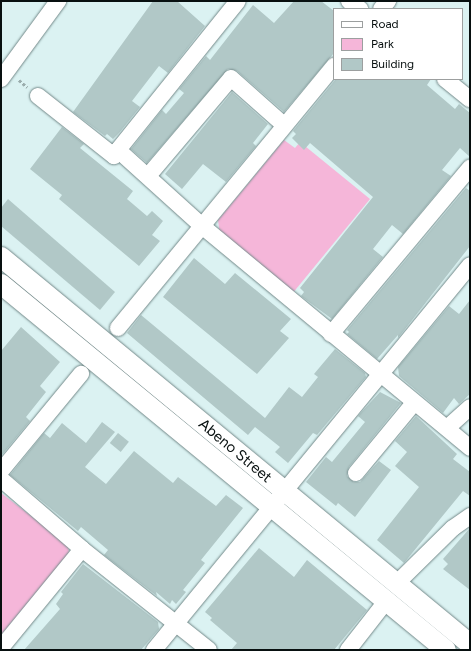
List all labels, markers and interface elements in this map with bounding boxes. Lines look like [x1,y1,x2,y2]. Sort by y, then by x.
legend [333,8,463,80]
text: Road [371,17,399,31]
text: Park [371,37,394,51]
text: Building [371,57,414,71]
street label: Abeno Street [195,415,275,487]

